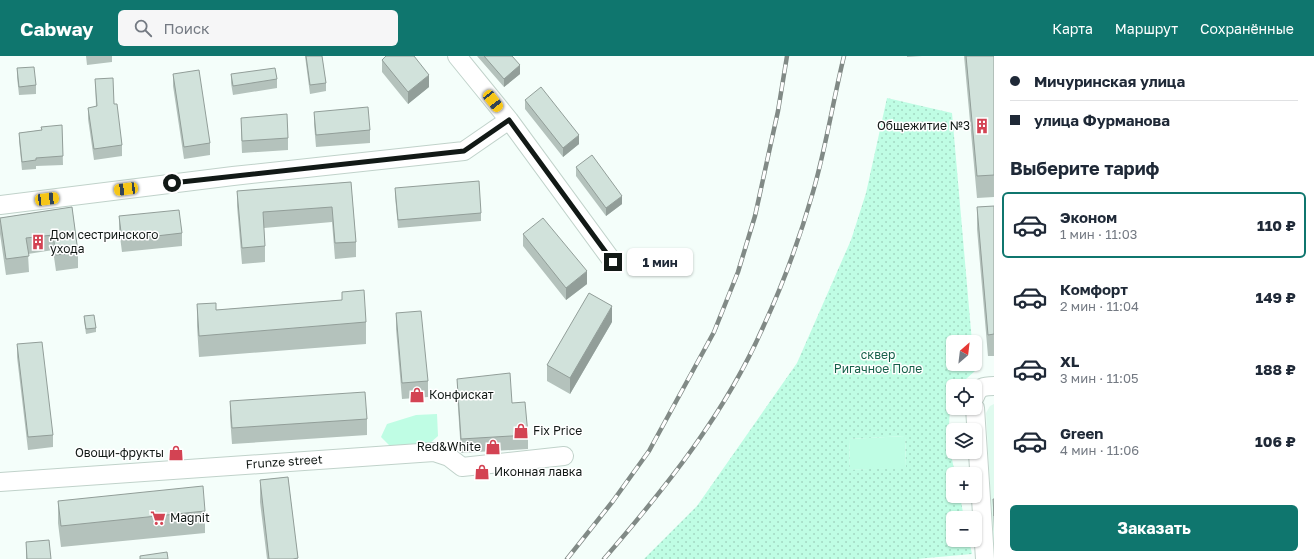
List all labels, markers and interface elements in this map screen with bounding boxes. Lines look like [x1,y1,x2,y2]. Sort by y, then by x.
search box [118,10,398,46]
text: Cabway [20,17,94,40]
icon: search [132,17,154,39]
text: Поиск [164,19,210,37]
text: Карта [1052,20,1093,37]
text: Маршрут [1115,20,1178,37]
text: Сохранённые [1200,20,1294,37]
text: Мичуринская улица [1034,72,1185,90]
car [481,88,505,114]
text: улица Фурманова [1034,111,1170,129]
building icon: Общежитие №3 [973,117,991,135]
place label: Общежитие №3 [877,118,970,133]
text: Выберите тариф [1010,157,1159,179]
route start [163,174,181,192]
car [113,182,139,196]
car [34,192,60,206]
icon: car [1012,207,1048,243]
text: Эконом [1060,208,1117,226]
text: 110 ₽ [1257,216,1296,234]
text: 1 мин · 11:03 [1060,226,1137,242]
place label: Дом сестринского ухода [50,227,158,256]
building icon: Дом сестринского ухода [29,233,47,251]
callout: 1 мин [627,248,693,276]
route end [604,253,622,271]
text: 1 мин [642,254,678,270]
icon: car [1012,279,1048,315]
text: Комфорт [1060,280,1128,298]
text: 149 ₽ [1255,288,1296,306]
text: 2 мин · 11:04 [1060,298,1139,314]
north arrow [946,335,982,371]
map controls [946,335,982,547]
park label: сквер Ригачное Поле [834,347,922,376]
icon: car [1012,351,1048,387]
text: XL [1060,352,1079,370]
text: 188 ₽ [1255,360,1296,378]
text: 3 мин · 11:05 [1060,370,1139,386]
button: locate [946,379,982,415]
shop icon: Конфискат [408,386,426,404]
place label: Конфискат [429,387,494,402]
shop icon: Fix Price [512,422,530,440]
place label: Fix Price [533,423,582,438]
button: layers [946,423,982,459]
icon: car [1012,423,1048,459]
text: Green [1060,424,1103,442]
text: 106 ₽ [1255,432,1296,450]
shop icon: Red&White [484,438,502,456]
place label: Red&White [417,439,481,454]
text: 4 мин · 11:06 [1060,442,1139,458]
shop icon: Овощи-фрукты [167,444,185,462]
place label: Овощи-фрукты [75,445,164,460]
street label: Frunze street [245,451,323,472]
shop icon: Иконная лавка [473,463,491,481]
place label: Иконная лавка [494,464,582,479]
button: + [946,467,982,503]
button: Заказать [1010,505,1298,551]
supermarket icon: Magnit [149,509,167,527]
place label: Magnit [170,510,210,525]
button: − [946,511,982,547]

